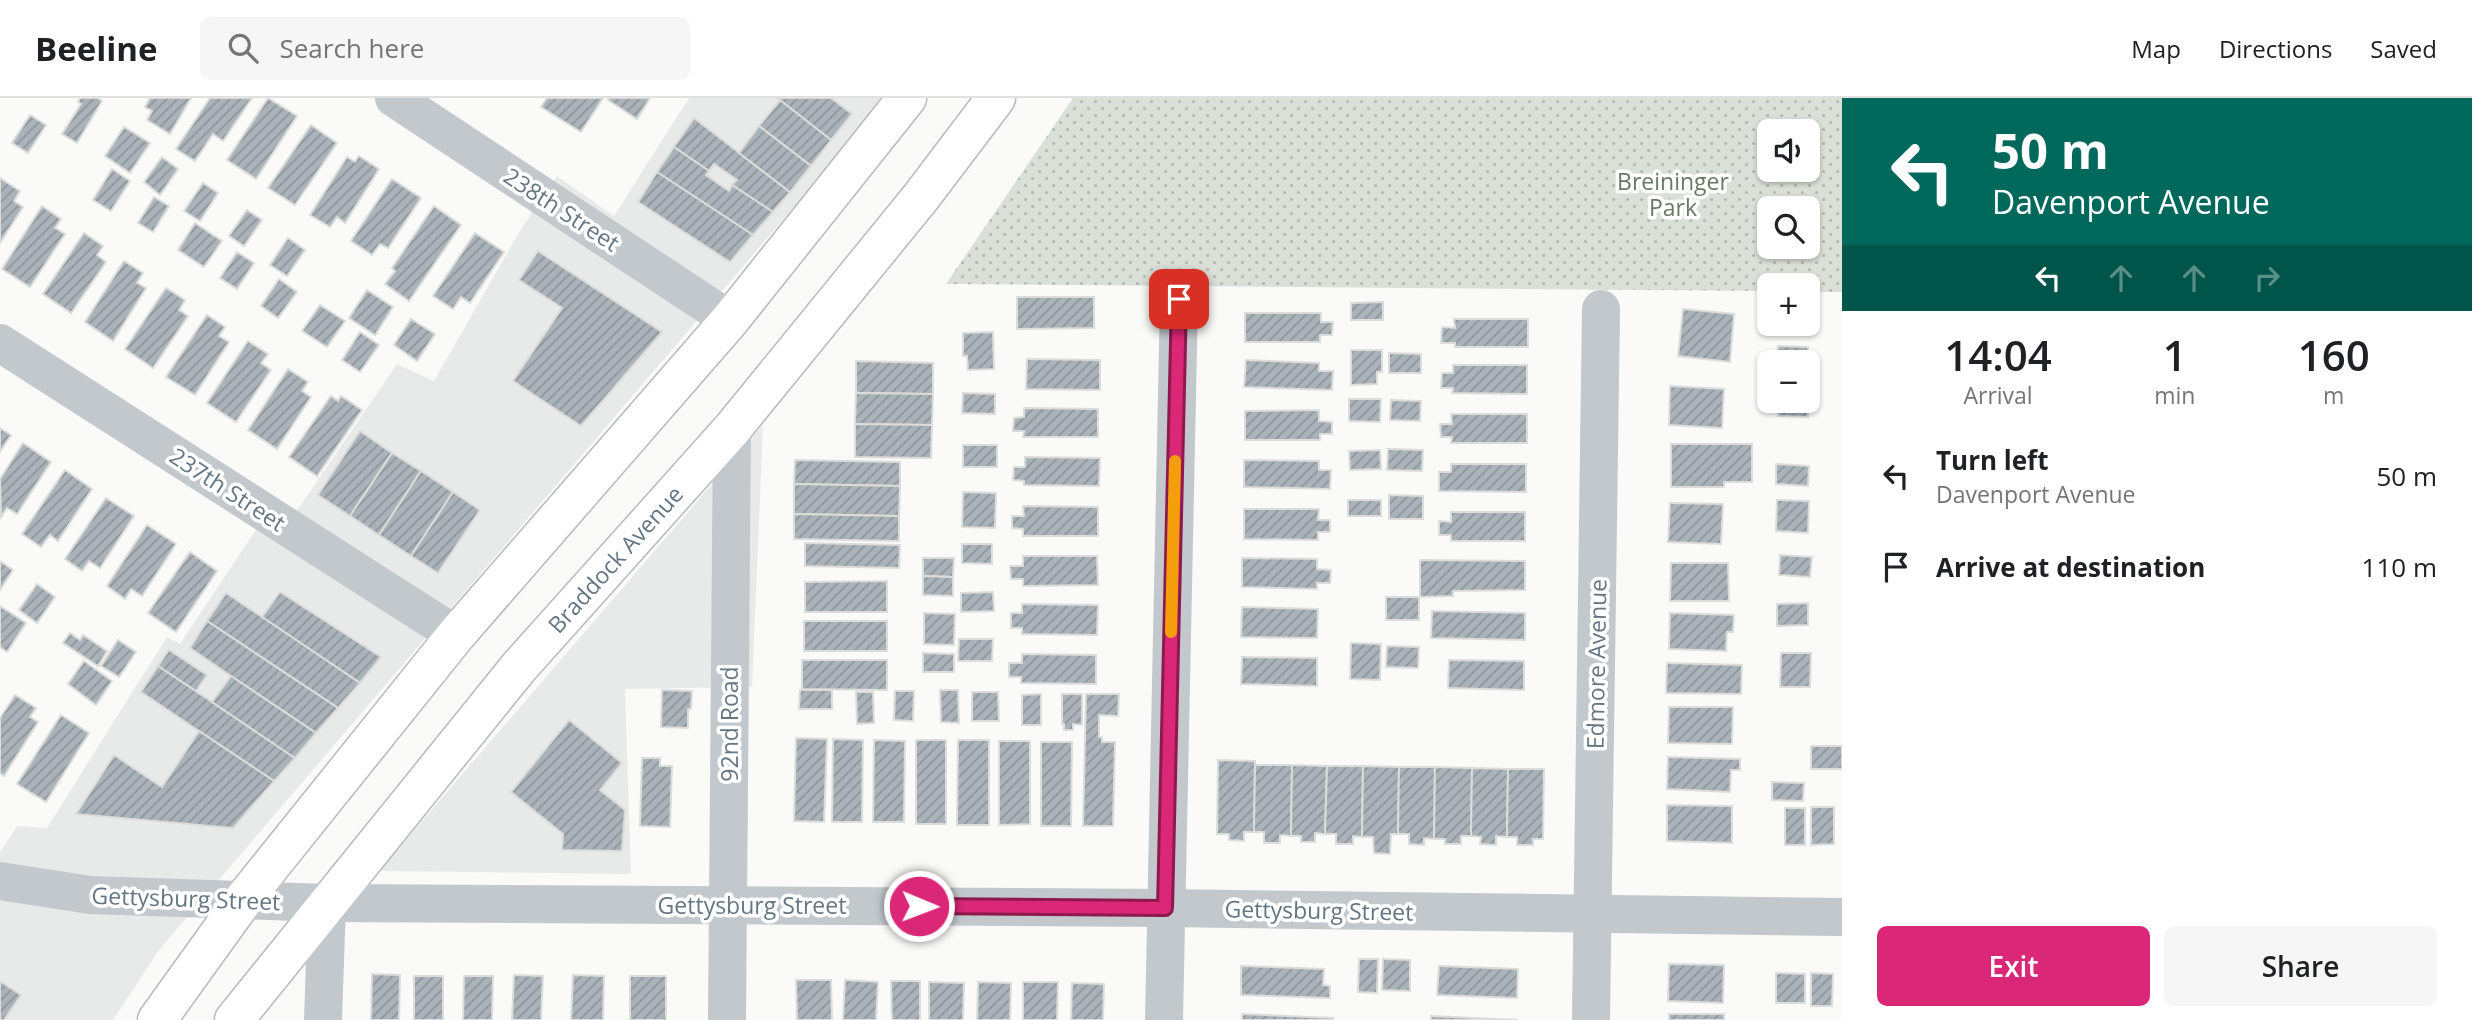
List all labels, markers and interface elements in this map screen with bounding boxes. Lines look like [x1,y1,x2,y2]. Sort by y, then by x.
search box [200,17,690,80]
text: Beeline [35,26,158,71]
icon: search [224,29,262,67]
text: Search here [280,30,424,66]
text: Map [2131,32,2181,65]
text: Directions [2219,32,2332,65]
text: Saved [2370,32,2437,65]
text: 50 m [1992,117,2109,183]
map controls [1757,119,1820,413]
button: sound [1757,119,1820,182]
icon: left [1877,126,1968,217]
street label: 238th Street [498,160,626,258]
park label: Breininger Park [1617,165,1729,223]
text: Davenport Avenue [1992,180,2270,223]
button: search [1757,196,1820,259]
icon: left [2029,259,2067,297]
icon: ahead [2102,259,2140,297]
icon: ahead [2175,259,2213,297]
icon: right [2248,259,2286,297]
pin [1149,269,1209,329]
button: + [1757,273,1820,336]
icon: arrive [1160,280,1198,318]
text: 14:04 [1944,326,2052,383]
text: 1 [2163,326,2187,383]
text: 160 [2298,326,2370,383]
button: − [1757,350,1820,413]
text: Arrival [1963,379,2033,411]
text: min [2154,379,2195,411]
text: m [2323,379,2344,411]
street label: 237th Street [164,440,292,538]
text: Turn left [1936,442,2048,478]
icon: left [1877,457,1915,495]
text: 50 m [2376,458,2437,494]
street label: Braddock Avenue [540,478,690,640]
text: Davenport Avenue [1936,478,2136,510]
icon: arrive [1877,548,1915,586]
text: Arrive at destination [1936,549,2205,585]
text: 110 m [2362,549,2437,585]
street label: Edmore Avenue [1579,579,1613,749]
street label: 92nd Road [713,666,745,782]
position arrow [882,869,956,943]
street label: Gettysburg Street [91,879,281,917]
street label: Gettysburg Street [658,889,846,921]
street label: Gettysburg Street [1224,892,1414,928]
button: Exit [1877,926,2150,1006]
button: Share [2164,926,2437,1006]

